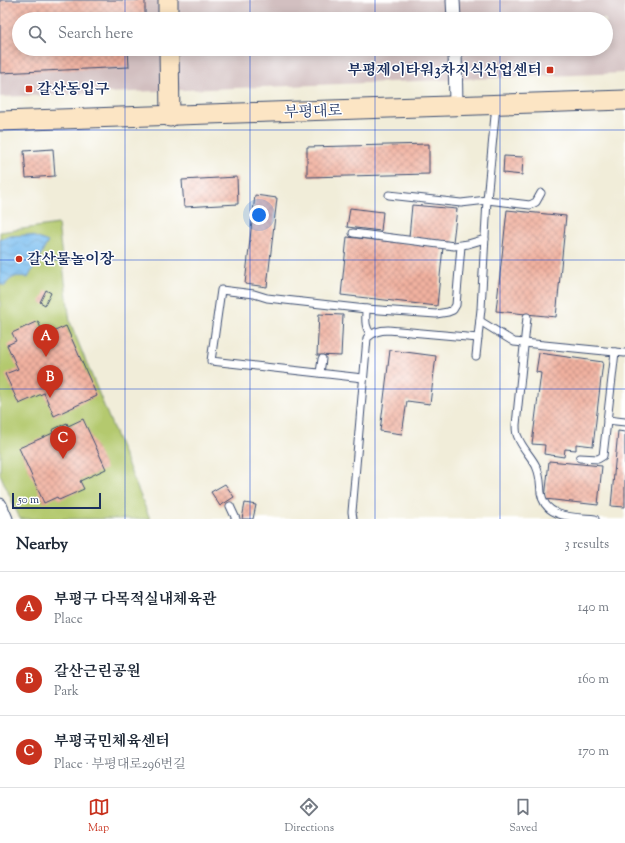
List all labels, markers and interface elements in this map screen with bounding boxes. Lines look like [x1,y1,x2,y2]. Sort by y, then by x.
search box [12,12,613,56]
icon: search [26,23,48,45]
text: Search here [58,24,133,45]
place label: 부평제이타워3차지식산업센터 [348,61,542,82]
marker: 부평제이타워3차지식산업센터 [545,65,555,75]
place label: 갈산동입구 [37,80,110,101]
marker: 갈산동입구 [24,84,34,94]
street label: 부평대로 [284,101,343,124]
your location [249,205,269,225]
place label: 갈산물놀이장 [27,250,114,271]
marker: 갈산물놀이장 [14,254,24,264]
pin: A [33,324,59,357]
pin: B [37,365,63,398]
pin: C [50,426,76,459]
scale bar [12,491,101,510]
text: 50 m [18,492,39,508]
text: Nearby [16,533,68,557]
text: 3 results [564,536,609,554]
text: 부평구 다목적실내체육관 [54,590,217,611]
text: A [24,599,34,617]
text: 140 m [578,599,609,617]
text: Place [54,611,83,629]
text: 갈산근린공원 [54,662,141,683]
text: B [25,671,33,689]
text: 160 m [578,671,609,689]
text: Park [54,683,79,701]
text: 부평국민체육센터 [54,732,170,753]
text: C [24,743,34,761]
text: 170 m [578,743,609,761]
text: Place · 부평대로296번길 [54,756,186,774]
tab: Map [88,796,110,836]
tab: Directions [285,796,334,836]
tab: Saved [509,796,537,836]

